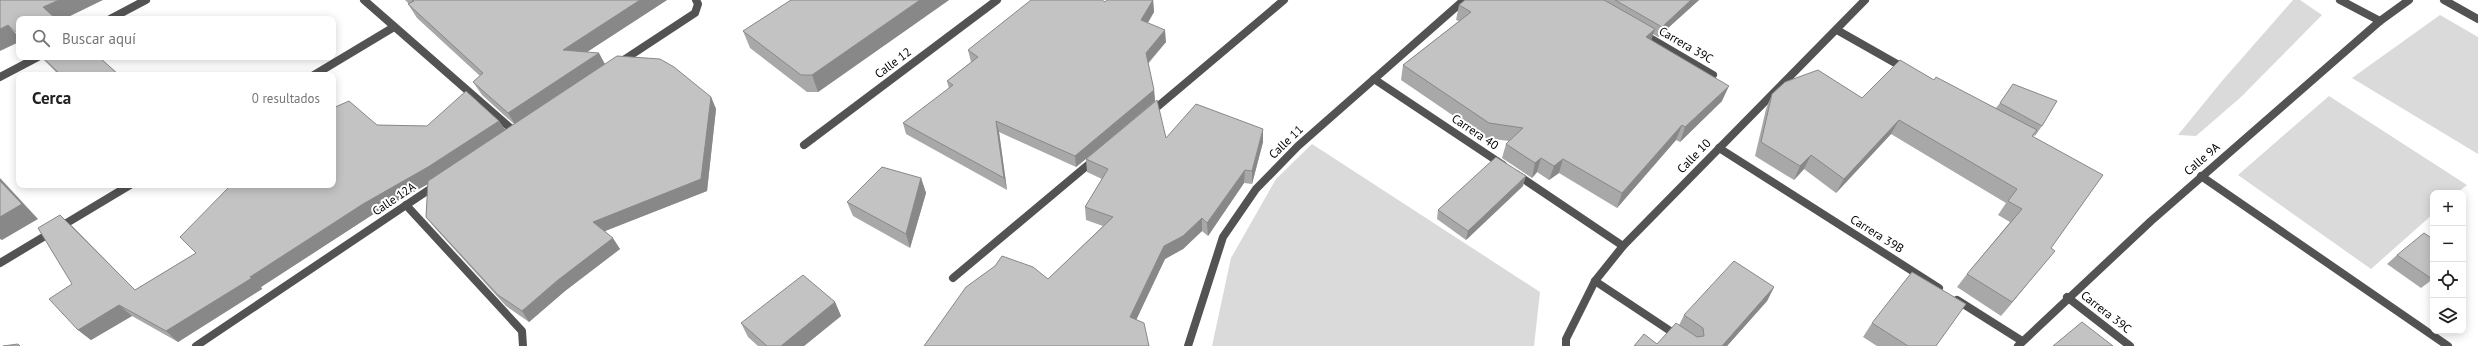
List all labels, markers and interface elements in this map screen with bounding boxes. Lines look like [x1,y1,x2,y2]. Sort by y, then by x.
search box [16,16,336,60]
street label: Carrera 39C [1657,23,1716,66]
icon: search [30,27,52,49]
text: Buscar aquí [62,29,136,48]
street label: Calle 12 [871,44,914,81]
text: Cerca [32,87,71,109]
text: 0 resultados [252,90,320,107]
street label: Carrera 40 [1449,110,1502,153]
street label: Calle 11 [1265,122,1306,162]
street label: Calle 10 [1674,135,1714,176]
street label: Calle 9A [2181,139,2223,178]
street label: Calle 12A [369,179,418,219]
map controls [2430,190,2466,334]
button: + [2430,190,2466,226]
street label: Carrera 39B [1848,211,1907,256]
button: − [2430,226,2466,262]
button: locate [2430,262,2466,298]
street label: Carrera 39C [2078,287,2135,336]
button: layers [2430,298,2466,334]

